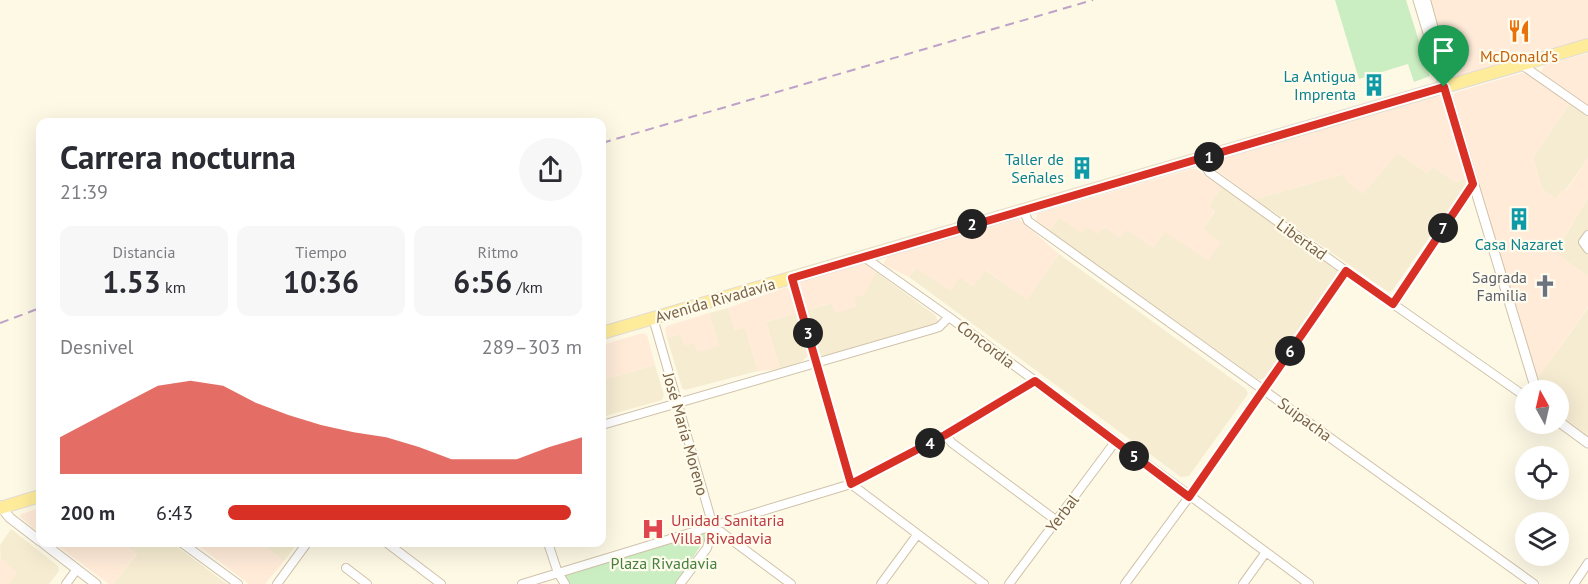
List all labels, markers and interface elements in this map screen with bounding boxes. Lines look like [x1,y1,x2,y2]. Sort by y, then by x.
restaurant icon: McDonald's [1506,18,1532,44]
pin [1418,25,1469,87]
icon: arrive [1427,34,1460,67]
place label: McDonald's [1480,46,1558,66]
place label: La Antigua Imprenta [1283,66,1356,104]
building icon: La Antigua Imprenta [1361,72,1387,98]
text: Carrera nocturna [60,135,296,178]
button: share [519,138,582,201]
pin: 1 [1194,142,1224,172]
text: 1 [1204,147,1214,167]
place label: Taller de Señales [1005,149,1064,187]
building icon: Taller de Señales [1069,155,1095,181]
text: 21:39 [60,179,108,205]
building icon: Casa Nazaret [1506,206,1532,232]
pin: 2 [957,209,987,239]
pin: 7 [1428,213,1458,243]
text: 2 [967,214,977,234]
street label: Libertad [1273,214,1331,264]
text: 7 [1438,218,1448,238]
place label: Casa Nazaret [1475,234,1564,254]
text: Distancia [112,242,176,262]
text: Tiempo [295,242,347,262]
text: Ritmo [478,242,518,262]
text: 1.53 [102,262,161,301]
text: 10:36 [283,262,359,301]
text: 6:56 [453,262,512,301]
place label: Sagrada Familia [1472,267,1527,305]
street label: Avenida Rivadavia [653,273,777,327]
church icon: Sagrada Familia [1532,273,1558,299]
text: km [161,277,186,297]
text: /km [512,277,543,297]
street label: Concordia [953,316,1019,372]
pin: 3 [793,318,823,348]
text: 3 [803,323,813,343]
text: Desnivel [60,334,133,360]
text: 289–303 m [482,334,582,360]
pin: 6 [1275,336,1305,366]
text: 6 [1285,341,1295,361]
street label: José María Moreno [659,369,713,498]
north arrow [1515,380,1569,434]
map controls [1515,380,1569,566]
street label: Suipacha [1274,393,1336,445]
pin: 4 [915,428,945,458]
text: 4 [925,433,935,453]
pin: 5 [1119,441,1149,471]
text: 5 [1129,446,1139,466]
button: locate [1515,446,1569,500]
street label: Yerbal [1041,490,1083,536]
text: 200 m [60,500,115,526]
text: 6:43 [156,500,193,526]
place label: Unidad Sanitaria Villa Rivadavia [670,510,784,548]
button: layers [1515,512,1569,566]
hospital icon: Unidad Sanitaria Villa Rivadavia [640,516,666,542]
park label: Plaza Rivadavia [611,553,717,573]

